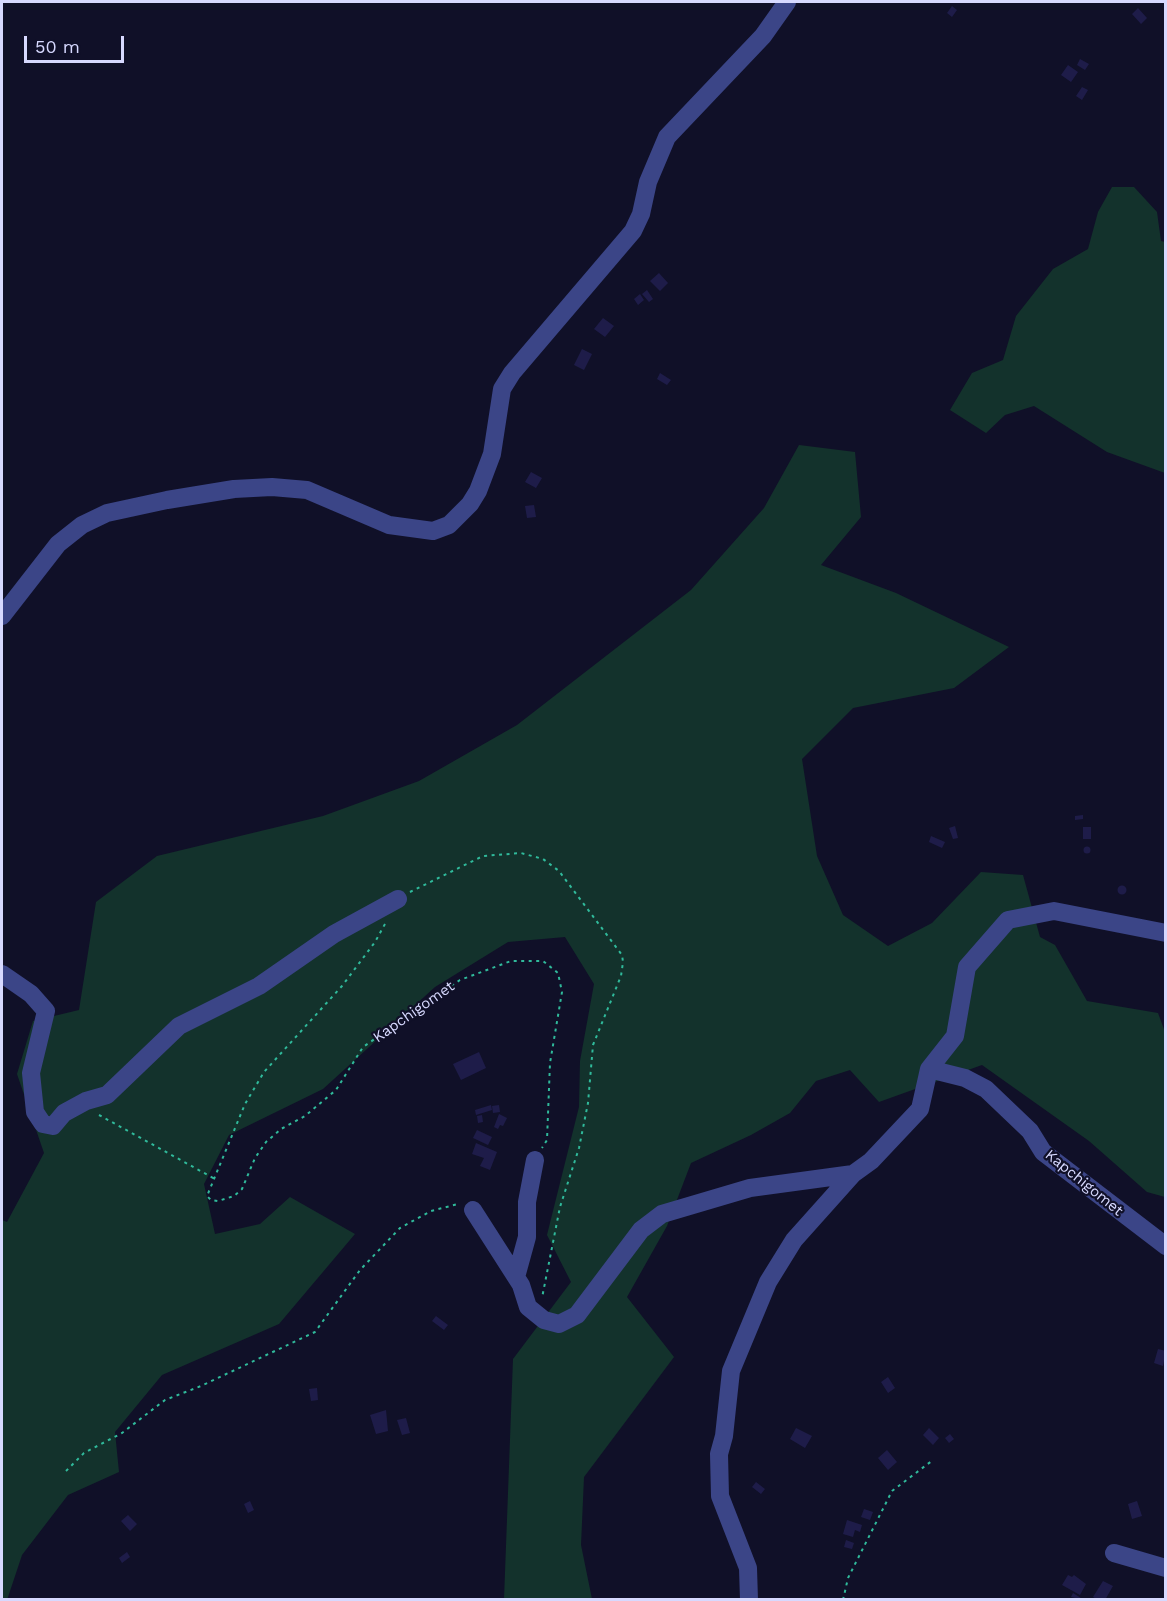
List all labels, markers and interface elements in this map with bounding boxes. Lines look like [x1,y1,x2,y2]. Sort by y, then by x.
scale bar [27,24,128,62]
text: 50 m [35,36,80,57]
street label: Kapchigomet [370,977,458,1047]
street label: Kapchigomet [1041,1146,1127,1220]

